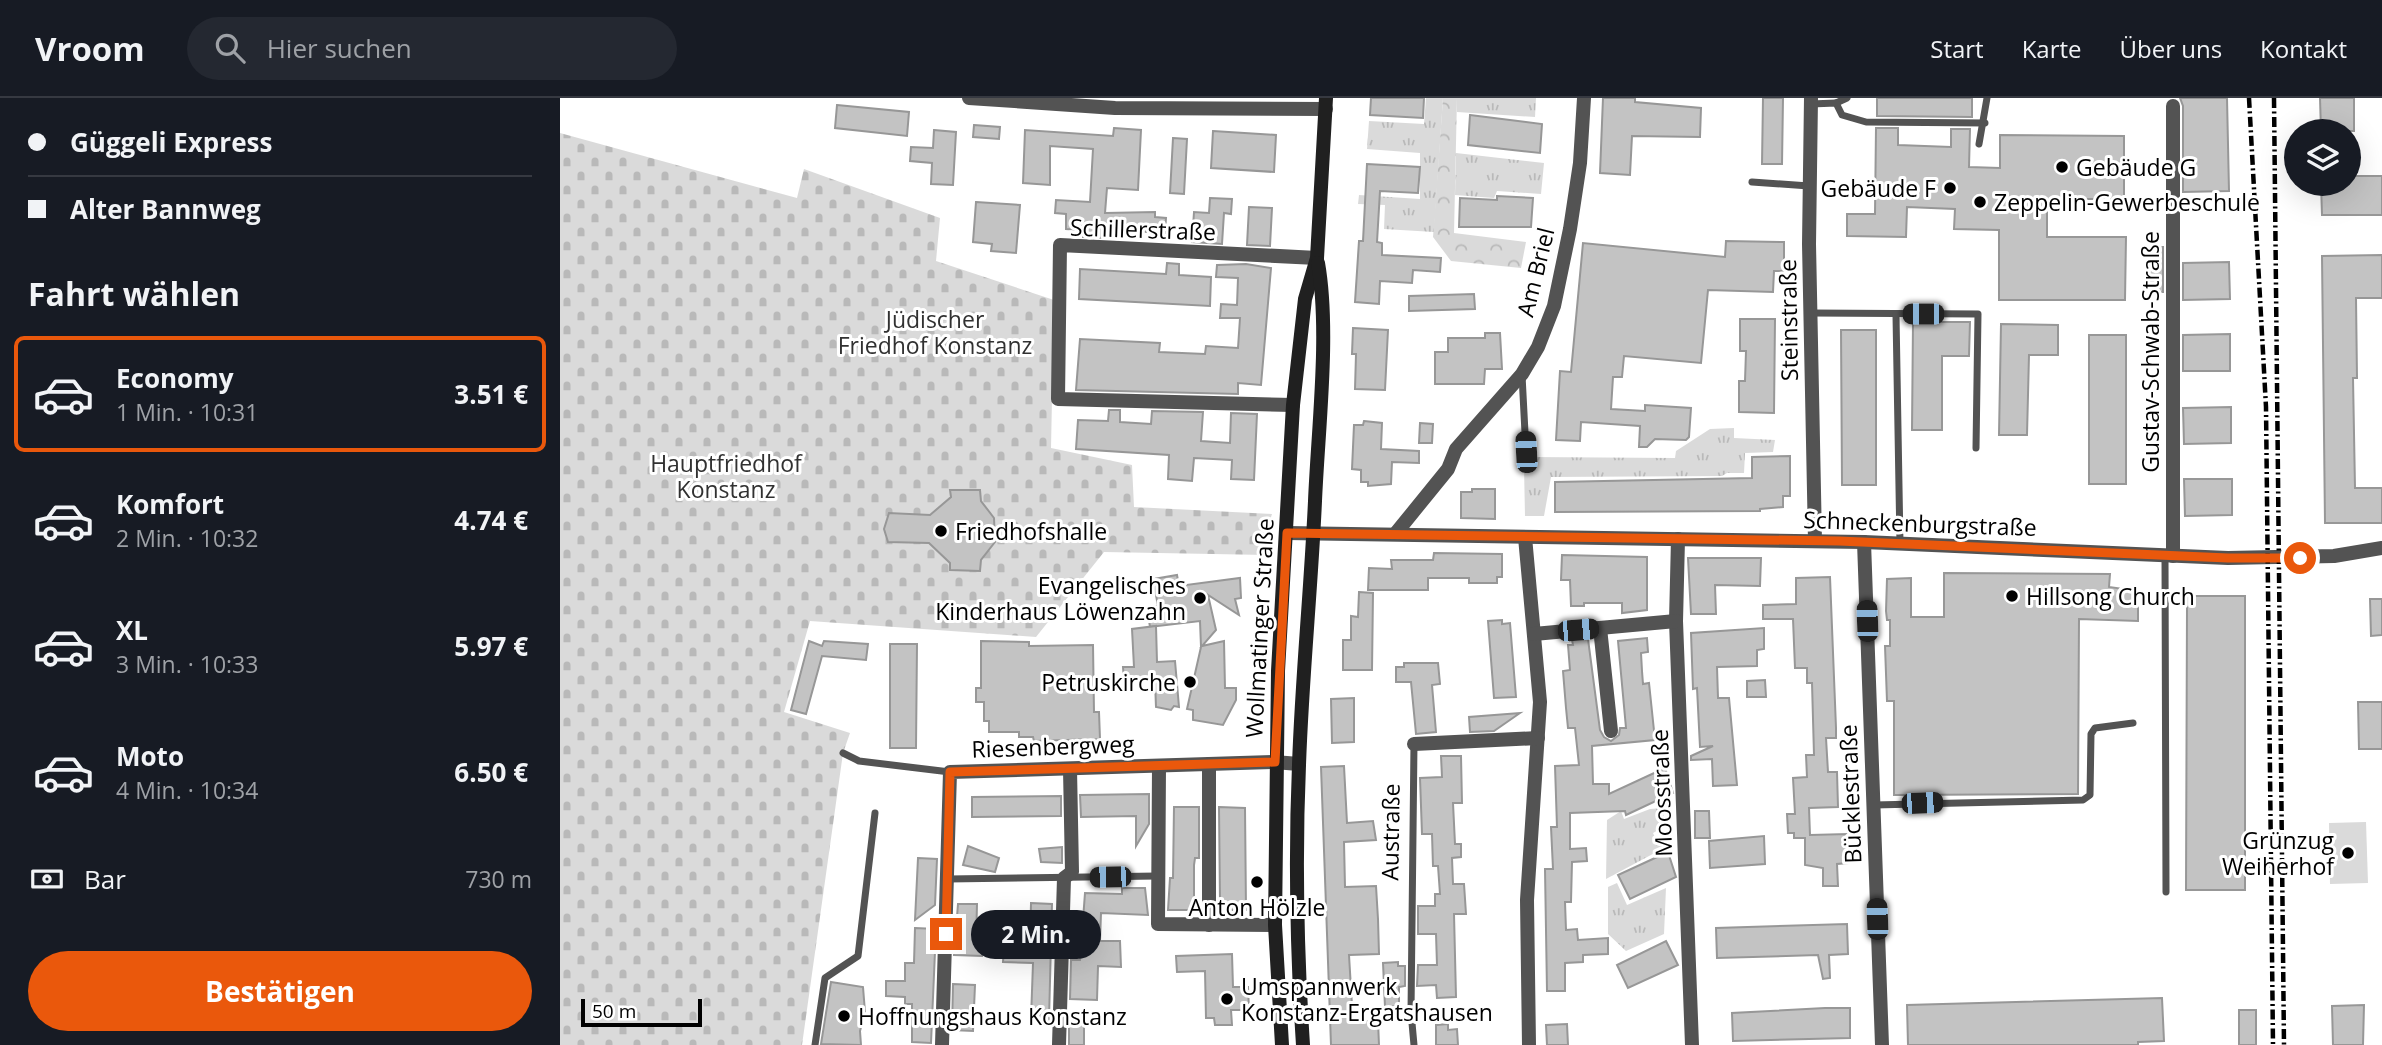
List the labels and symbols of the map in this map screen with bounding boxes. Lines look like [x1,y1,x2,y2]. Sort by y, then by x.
place label: Gebäude G [2076,151,2196,183]
marker: Gebäude G [2054,159,2070,175]
place label: Gebäude F [1821,172,1936,204]
marker: Gebäude F [1942,180,1958,196]
place label: Zeppelin-Gewerbeschule [1994,186,2260,218]
marker: Zeppelin-Gewerbeschule [1972,194,1988,210]
street label: Schillerstraße [1069,210,1217,248]
street label: Am Briel [1509,224,1561,320]
street label: Gustav-Schwab-Straße [2134,231,2166,473]
street label: Steinstraße [1771,259,1805,381]
park label: Jüdischer Friedhof Konstanz [838,303,1032,361]
car [1903,304,1945,325]
car [1515,430,1538,474]
park label: Hauptfriedhof Konstanz [650,447,803,505]
street label: Schneckenburgstraße [1803,503,2037,543]
place label: Friedhofshalle [955,515,1107,547]
street label: Wollmatinger Straße [1237,517,1281,739]
marker: Friedhofshalle [933,523,949,539]
route start [2284,542,2316,574]
place label: Evangelisches Kinderhaus Löwenzahn [935,569,1186,627]
place label: Hillsong Church [2026,580,2195,612]
marker: Hillsong Church [2004,588,2020,604]
marker: Evangelisches Kinderhaus Löwenzahn [1192,590,1208,606]
car [1856,600,1879,642]
car [1557,618,1600,642]
place label: Petruskirche [1041,666,1176,698]
marker: Petruskirche [1182,674,1198,690]
street label: Bücklestraße [1832,724,1868,864]
street label: Riesenbergweg [971,727,1136,765]
street label: Moosstraße [1643,729,1679,857]
street label: Austraße [1373,783,1407,881]
car [1901,792,1944,814]
place label: Grünzug Weiherhof [2222,824,2335,882]
marker: Grünzug Weiherhof [2340,845,2356,861]
car [1089,866,1132,888]
marker: Anton Hölzle [1249,874,1265,890]
place label: Anton Hölzle [1189,891,1325,923]
car [1866,898,1889,940]
callout: 2 Min. [970,910,1100,958]
route end [930,918,962,950]
place label: Umspannwerk Konstanz-Ergatshausen [1241,970,1493,1028]
marker: Umspannwerk Konstanz-Ergatshausen [1219,991,1235,1007]
scale bar [581,996,702,1028]
place label: Hoffnungshaus Konstanz [858,1000,1127,1032]
marker: Hoffnungshaus Konstanz [836,1008,852,1024]

